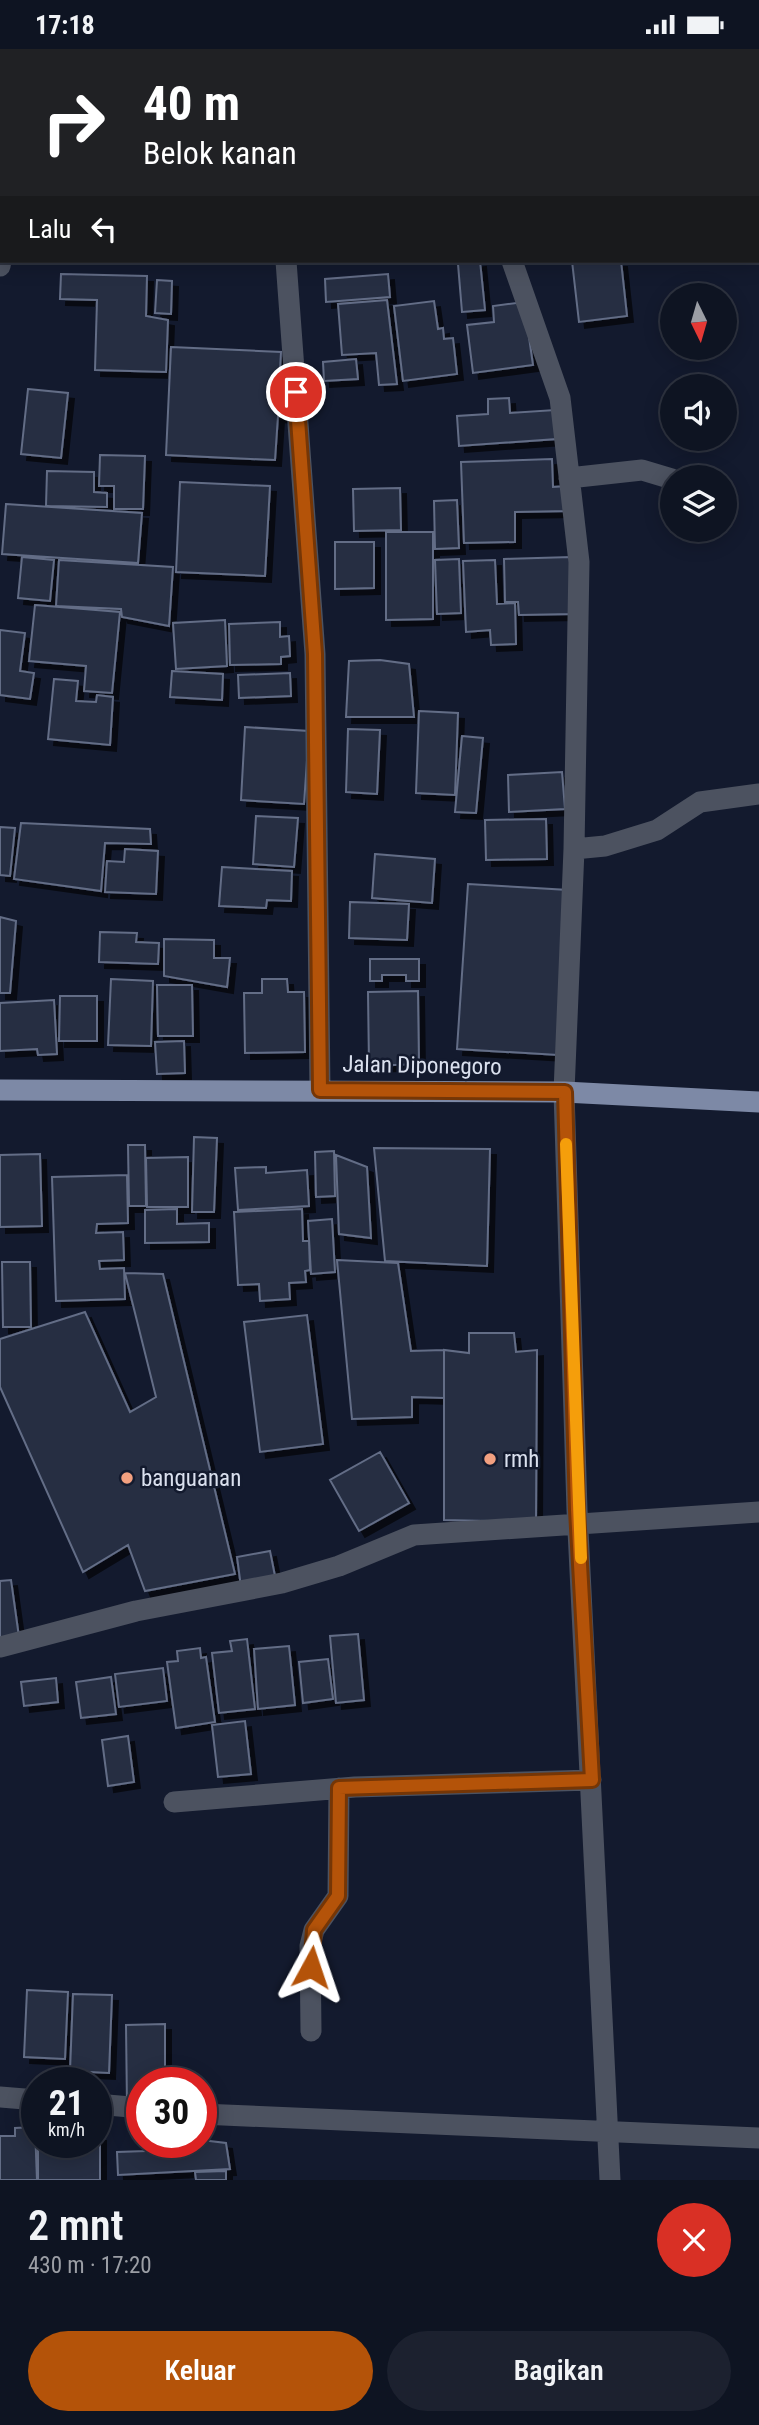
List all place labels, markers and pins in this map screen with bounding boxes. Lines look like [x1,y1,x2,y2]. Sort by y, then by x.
pin [266,362,326,422]
place label: rmh [504,1446,539,1473]
marker: rmh [482,1451,498,1467]
place label: banguanan [141,1465,241,1492]
marker: banguanan [119,1470,135,1486]

